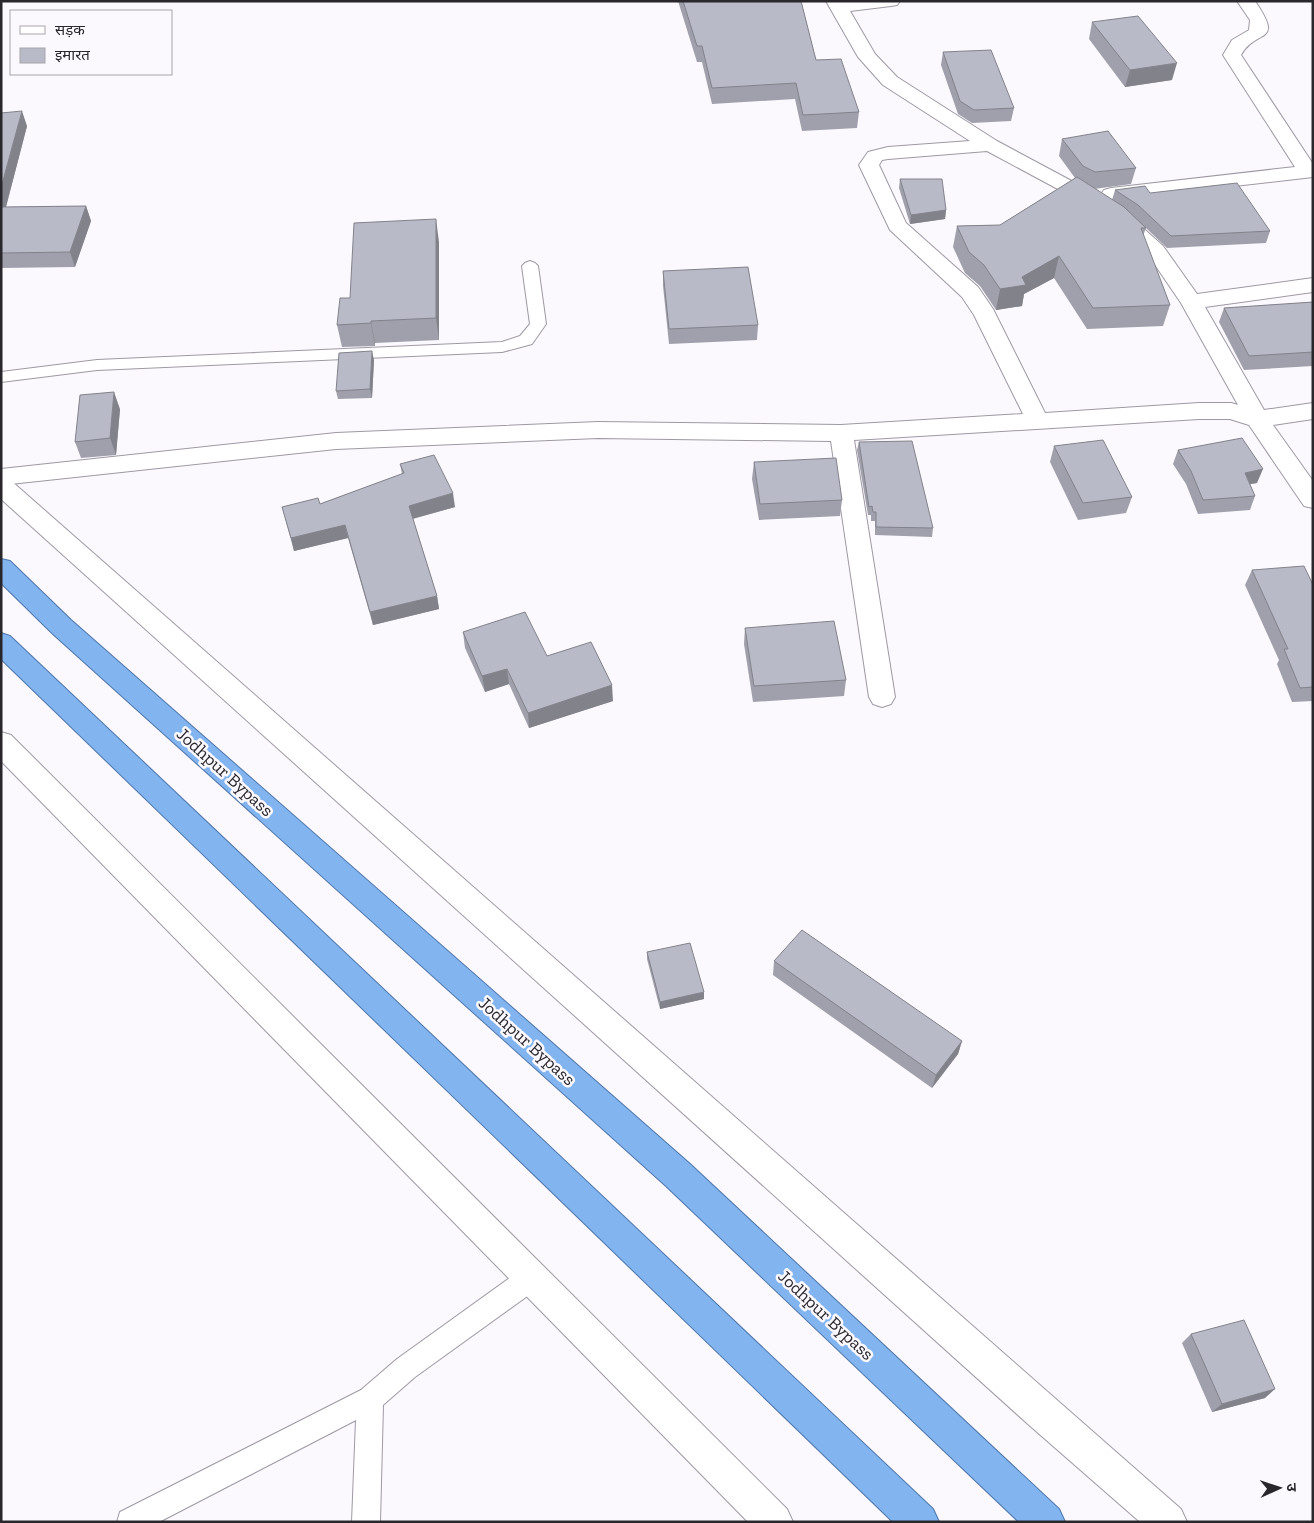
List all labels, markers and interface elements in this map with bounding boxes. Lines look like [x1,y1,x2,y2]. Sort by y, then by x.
legend [10,10,172,75]
text: सड़क [55,21,85,39]
text: इमारत [55,46,90,64]
street label: Jodhpur Bypass [172,723,278,821]
street label: Jodhpur Bypass [474,992,580,1090]
street label: Jodhpur Bypass [774,1265,878,1365]
north arrow [1254,1463,1304,1513]
text: उ [1283,1483,1300,1493]

